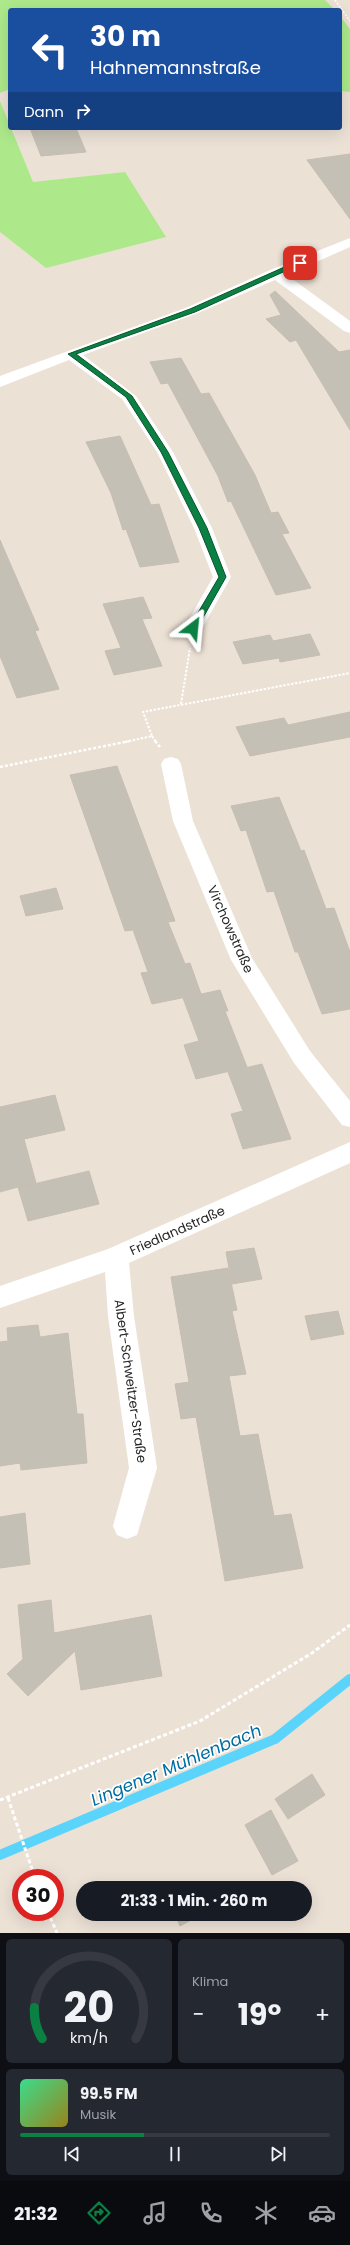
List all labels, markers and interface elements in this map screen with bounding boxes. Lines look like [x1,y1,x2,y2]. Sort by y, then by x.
text: 30 m [90,17,161,56]
icon: left [24,24,76,76]
text: Hahnemannstraße [90,55,261,80]
icon: right [72,100,94,122]
text: Dann [24,101,64,122]
pin [283,246,317,280]
icon: arrive [289,252,311,274]
position arrow [172,607,214,649]
street label: Virchowstraße [203,882,258,976]
street label: Friedlandstraße [126,1201,228,1260]
street label: Albert-Schweitzer-Straße [110,1298,151,1464]
water label: Lingener Mühlenbach [87,1718,265,1812]
speed limit sign: 30 [12,1869,64,1921]
text: 21:33 · 1 Min. · 260 m [121,1890,267,1911]
text: Klima [192,1972,228,1991]
text: 20 [64,1978,114,2037]
text: 19° [238,1993,281,2036]
text: − [192,1999,204,2030]
text: + [315,1999,330,2030]
text: km/h [70,2028,108,2048]
text: 99.5 FM [80,2083,138,2104]
text: Musik [80,2105,116,2124]
icon: previous [61,2143,83,2165]
icon: pause [164,2143,186,2165]
icon: next [267,2143,289,2165]
icon: directions [85,2199,113,2227]
icon: music [141,2199,169,2227]
icon: phone [197,2199,225,2227]
icon: climate [252,2199,280,2227]
icon: car [308,2199,336,2227]
text: 21:32 [14,2201,57,2226]

